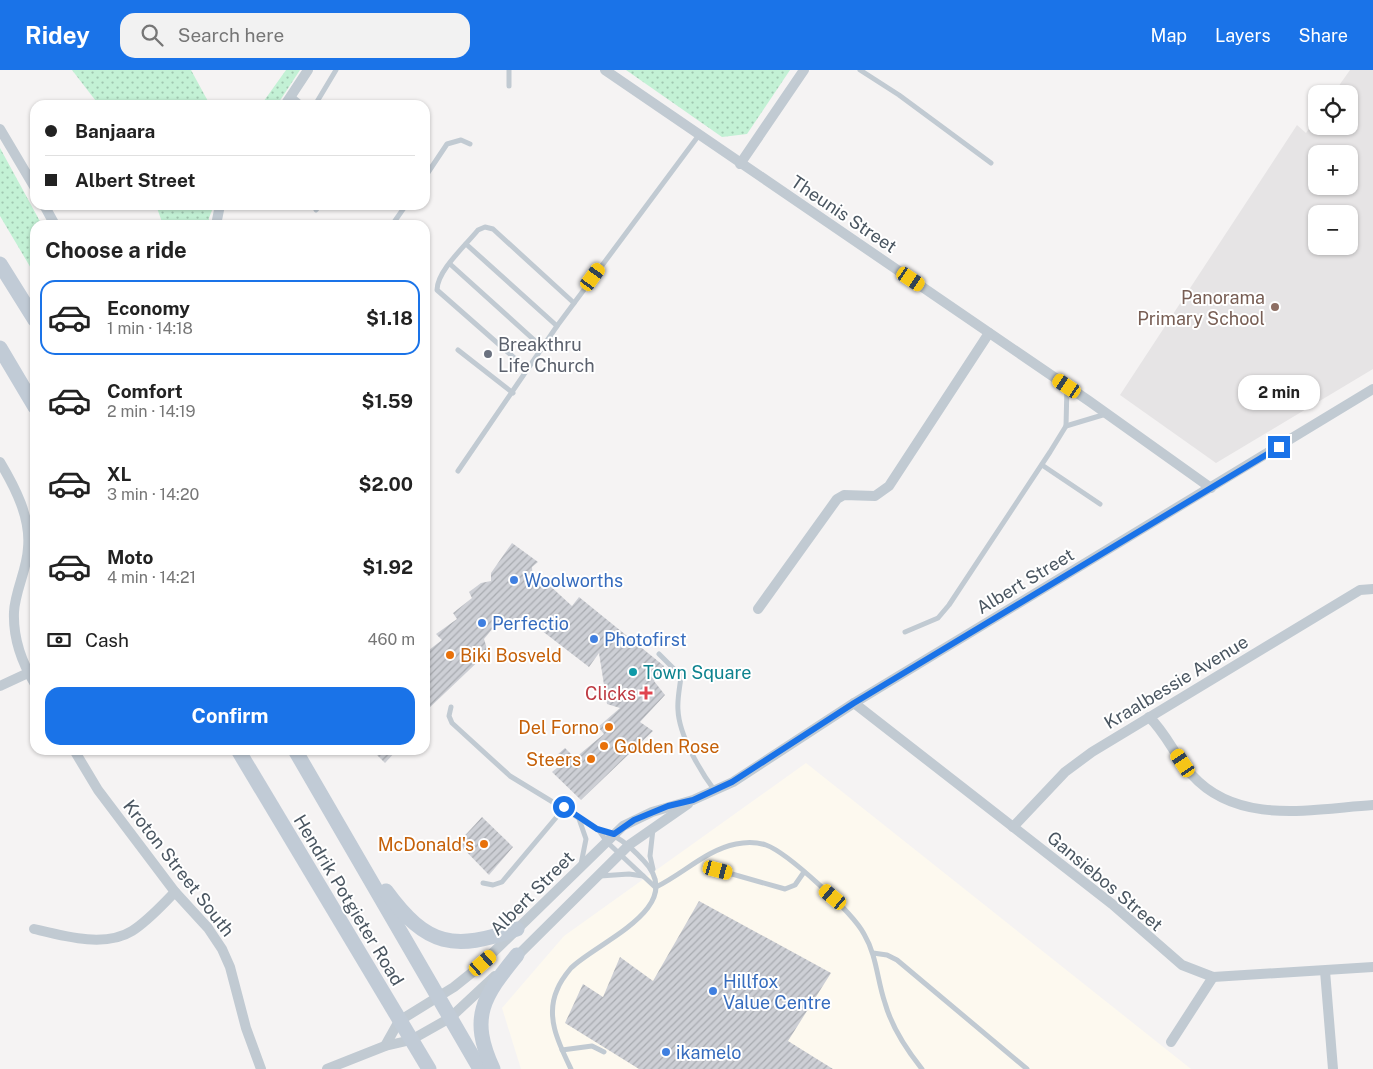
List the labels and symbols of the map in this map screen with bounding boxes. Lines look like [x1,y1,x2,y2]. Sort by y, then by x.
street label: Theunis Street [787,171,901,257]
car [578,260,607,294]
car [894,264,927,294]
place label: Panorama Primary School [1137,287,1265,329]
marker: Panorama Primary School [1269,301,1281,313]
place label: Breakthru Life Church [498,334,595,376]
marker: Breakthru Life Church [482,348,494,360]
car [1050,371,1083,401]
callout: 2 min [1238,374,1320,410]
route end [1268,436,1290,458]
street label: Albert Street [973,544,1077,618]
place label: Woolworths [524,570,623,591]
marker: Woolworths [508,574,520,586]
place label: Perfectio [492,613,569,634]
marker: Perfectio [476,617,488,629]
place label: Photofirst [604,629,687,650]
street label: Kraalbessie Avenue [1100,631,1252,733]
marker: Photofirst [588,633,600,645]
place label: Biki Bosveld [460,645,562,666]
marker: Biki Bosveld [444,649,456,661]
place label: Town Square [643,662,752,683]
marker: Town Square [627,666,639,678]
place label: Clicks [585,683,636,704]
marker: Clicks [640,687,652,699]
place label: Del Forno [518,717,599,738]
marker: Del Forno [603,721,615,733]
place label: Golden Rose [614,736,719,757]
marker: Golden Rose [598,740,610,752]
car [1168,746,1197,780]
place label: Steers [526,749,581,770]
marker: Steers [585,753,597,765]
street label: Kroton Street South [119,795,239,941]
route start [553,796,575,818]
street label: Hendrik Potgieter Road [290,811,408,989]
street label: Gansiebos Street [1043,827,1167,935]
place label: McDonald's [378,834,474,855]
marker: McDonald's [478,838,490,850]
street label: Albert Street [486,847,578,939]
car [701,859,734,881]
car [816,882,849,912]
car [466,947,499,979]
place label: Hillfox Value Centre [723,971,831,1013]
marker: Hillfox Value Centre [707,985,719,997]
place label: ikamelo [676,1042,741,1063]
marker: ikamelo [660,1046,672,1058]

